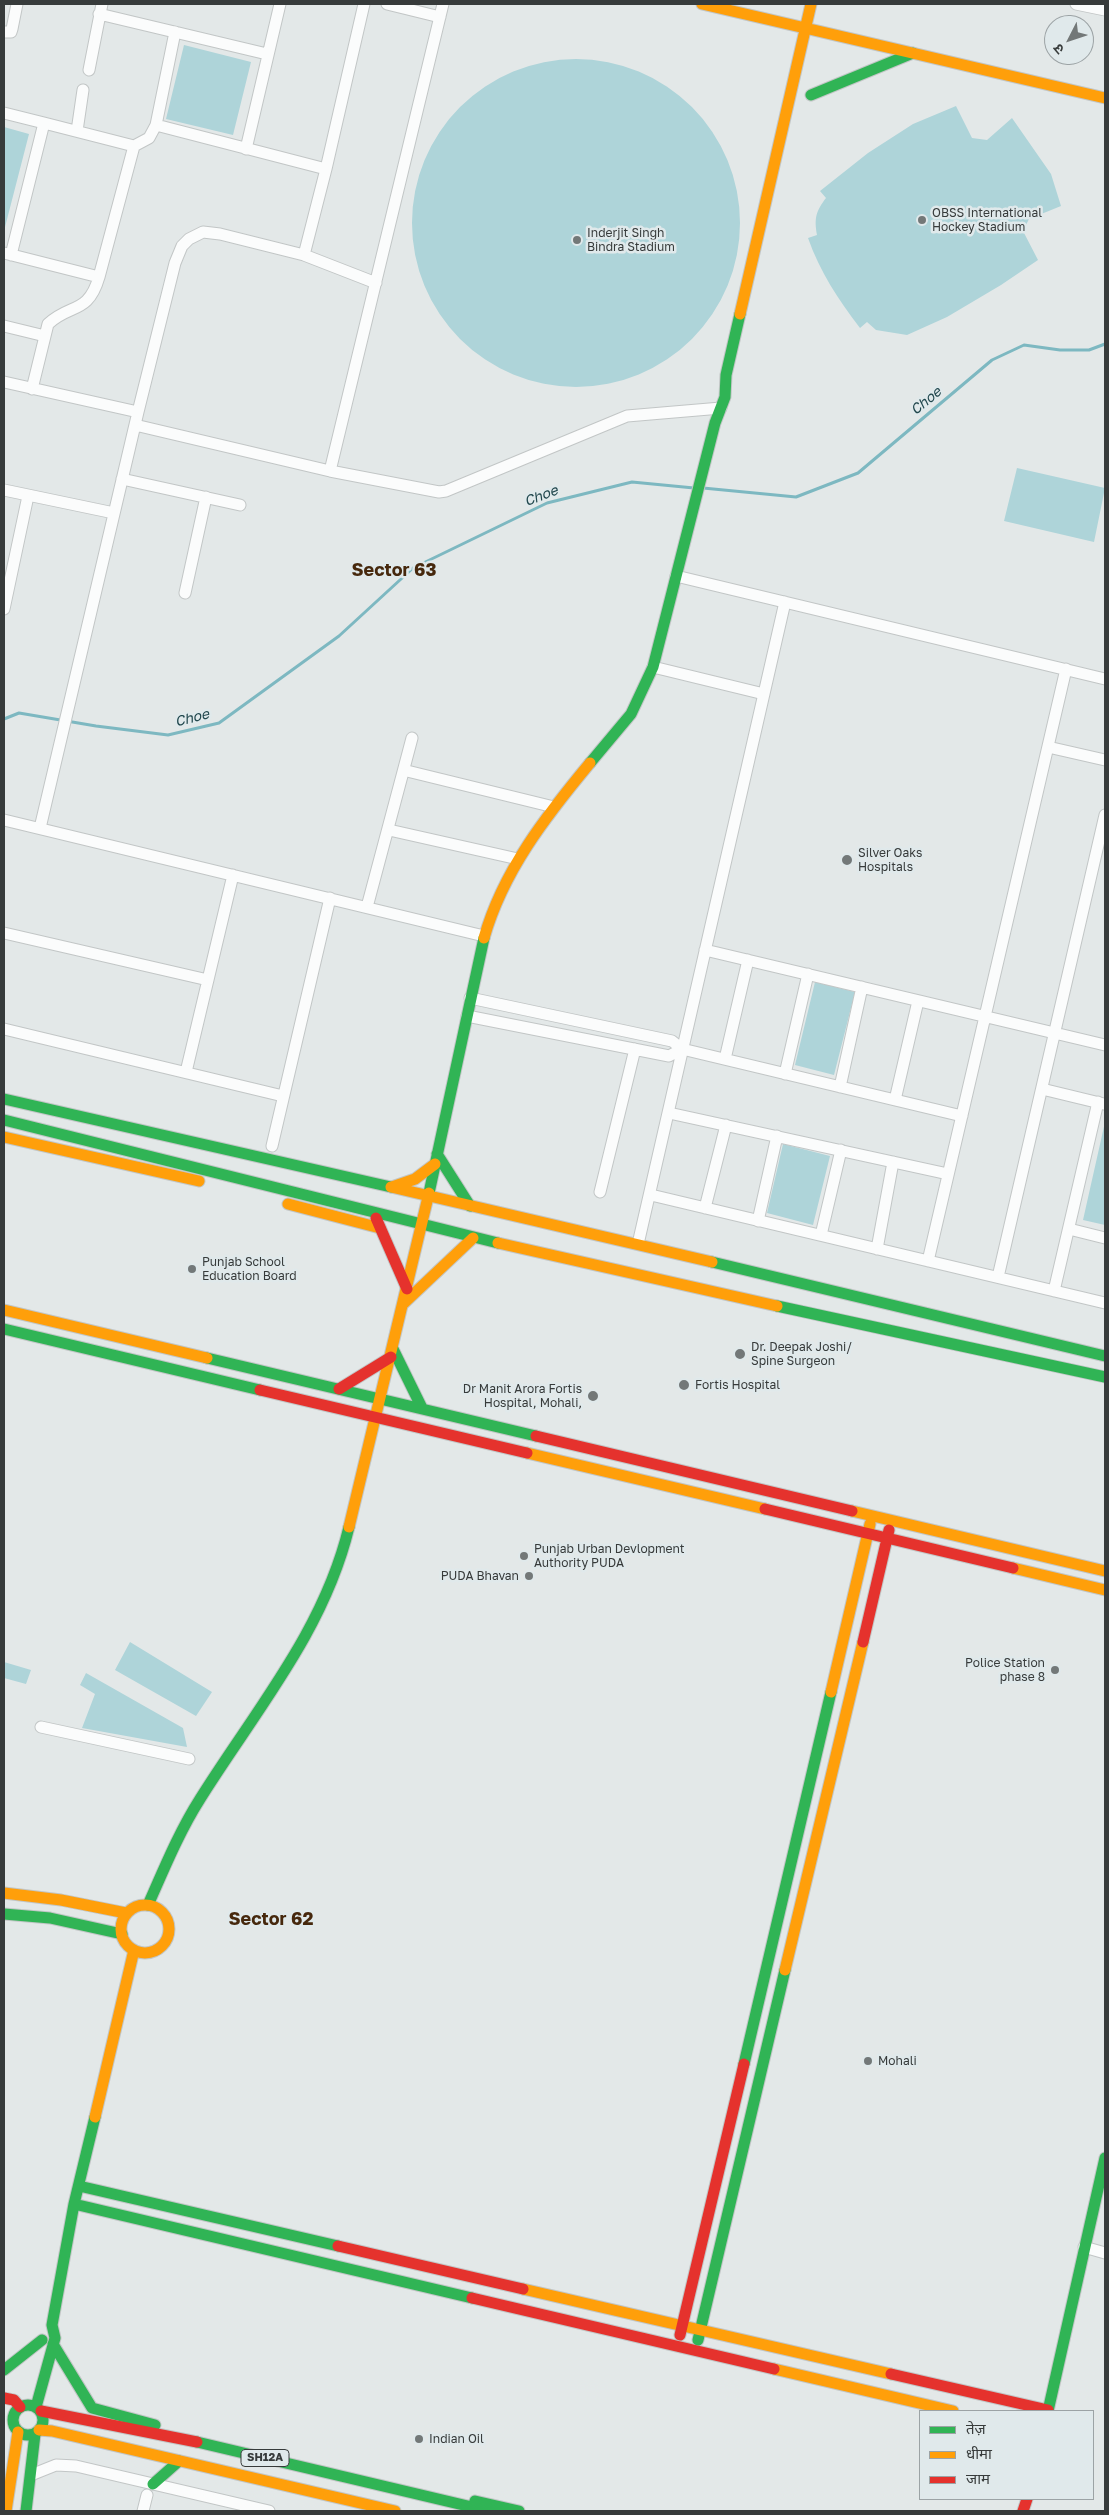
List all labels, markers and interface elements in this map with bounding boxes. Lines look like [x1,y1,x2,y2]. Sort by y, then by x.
north arrow [1044,15,1094,65]
text: उ [1049,41,1067,58]
place label: OBSS International Hockey Stadium [932,206,1042,234]
marker: OBSS International Hockey Stadium [916,214,928,226]
place label: Inderjit Singh Bindra Stadium [587,226,675,254]
marker: Inderjit Singh Bindra Stadium [571,234,583,246]
water label: Choe [907,383,945,419]
water label: Choe [522,482,560,510]
district label: Sector 63 [352,559,436,581]
water label: Choe [173,706,211,730]
place label: Silver Oaks Hospitals [858,846,922,874]
marker: Silver Oaks Hospitals [840,853,854,867]
place label: Punjab School Education Board [202,1255,297,1283]
marker: Punjab School Education Board [186,1263,198,1275]
place label: Dr. Deepak Joshi/ Spine Surgeon [751,1340,852,1368]
marker: Dr. Deepak Joshi/ Spine Surgeon [733,1347,747,1361]
marker: Fortis Hospital [677,1378,691,1392]
place label: Fortis Hospital [695,1378,780,1392]
place label: Dr Manit Arora Fortis Hospital, Mohali, [463,1382,582,1410]
marker: Dr Manit Arora Fortis Hospital, Mohali, [586,1389,600,1403]
place label: Punjab Urban Devlopment Authority PUDA [534,1542,685,1570]
marker: Punjab Urban Devlopment Authority PUDA [518,1550,530,1562]
place label: PUDA Bhavan [441,1569,519,1583]
marker: PUDA Bhavan [523,1570,535,1582]
place label: Police Station phase 8 [965,1656,1045,1684]
marker: Police Station phase 8 [1049,1664,1061,1676]
district label: Sector 62 [229,1908,313,1930]
place label: Mohali [878,2054,917,2068]
marker: Mohali [862,2055,874,2067]
legend [919,2410,1094,2500]
text: तेज़ [966,2419,986,2437]
place label: Indian Oil [429,2432,484,2446]
marker: Indian Oil [413,2433,425,2445]
text: धीमा [966,2444,992,2462]
road number: SH12A [241,2450,289,2466]
text: जाम [966,2469,990,2487]

